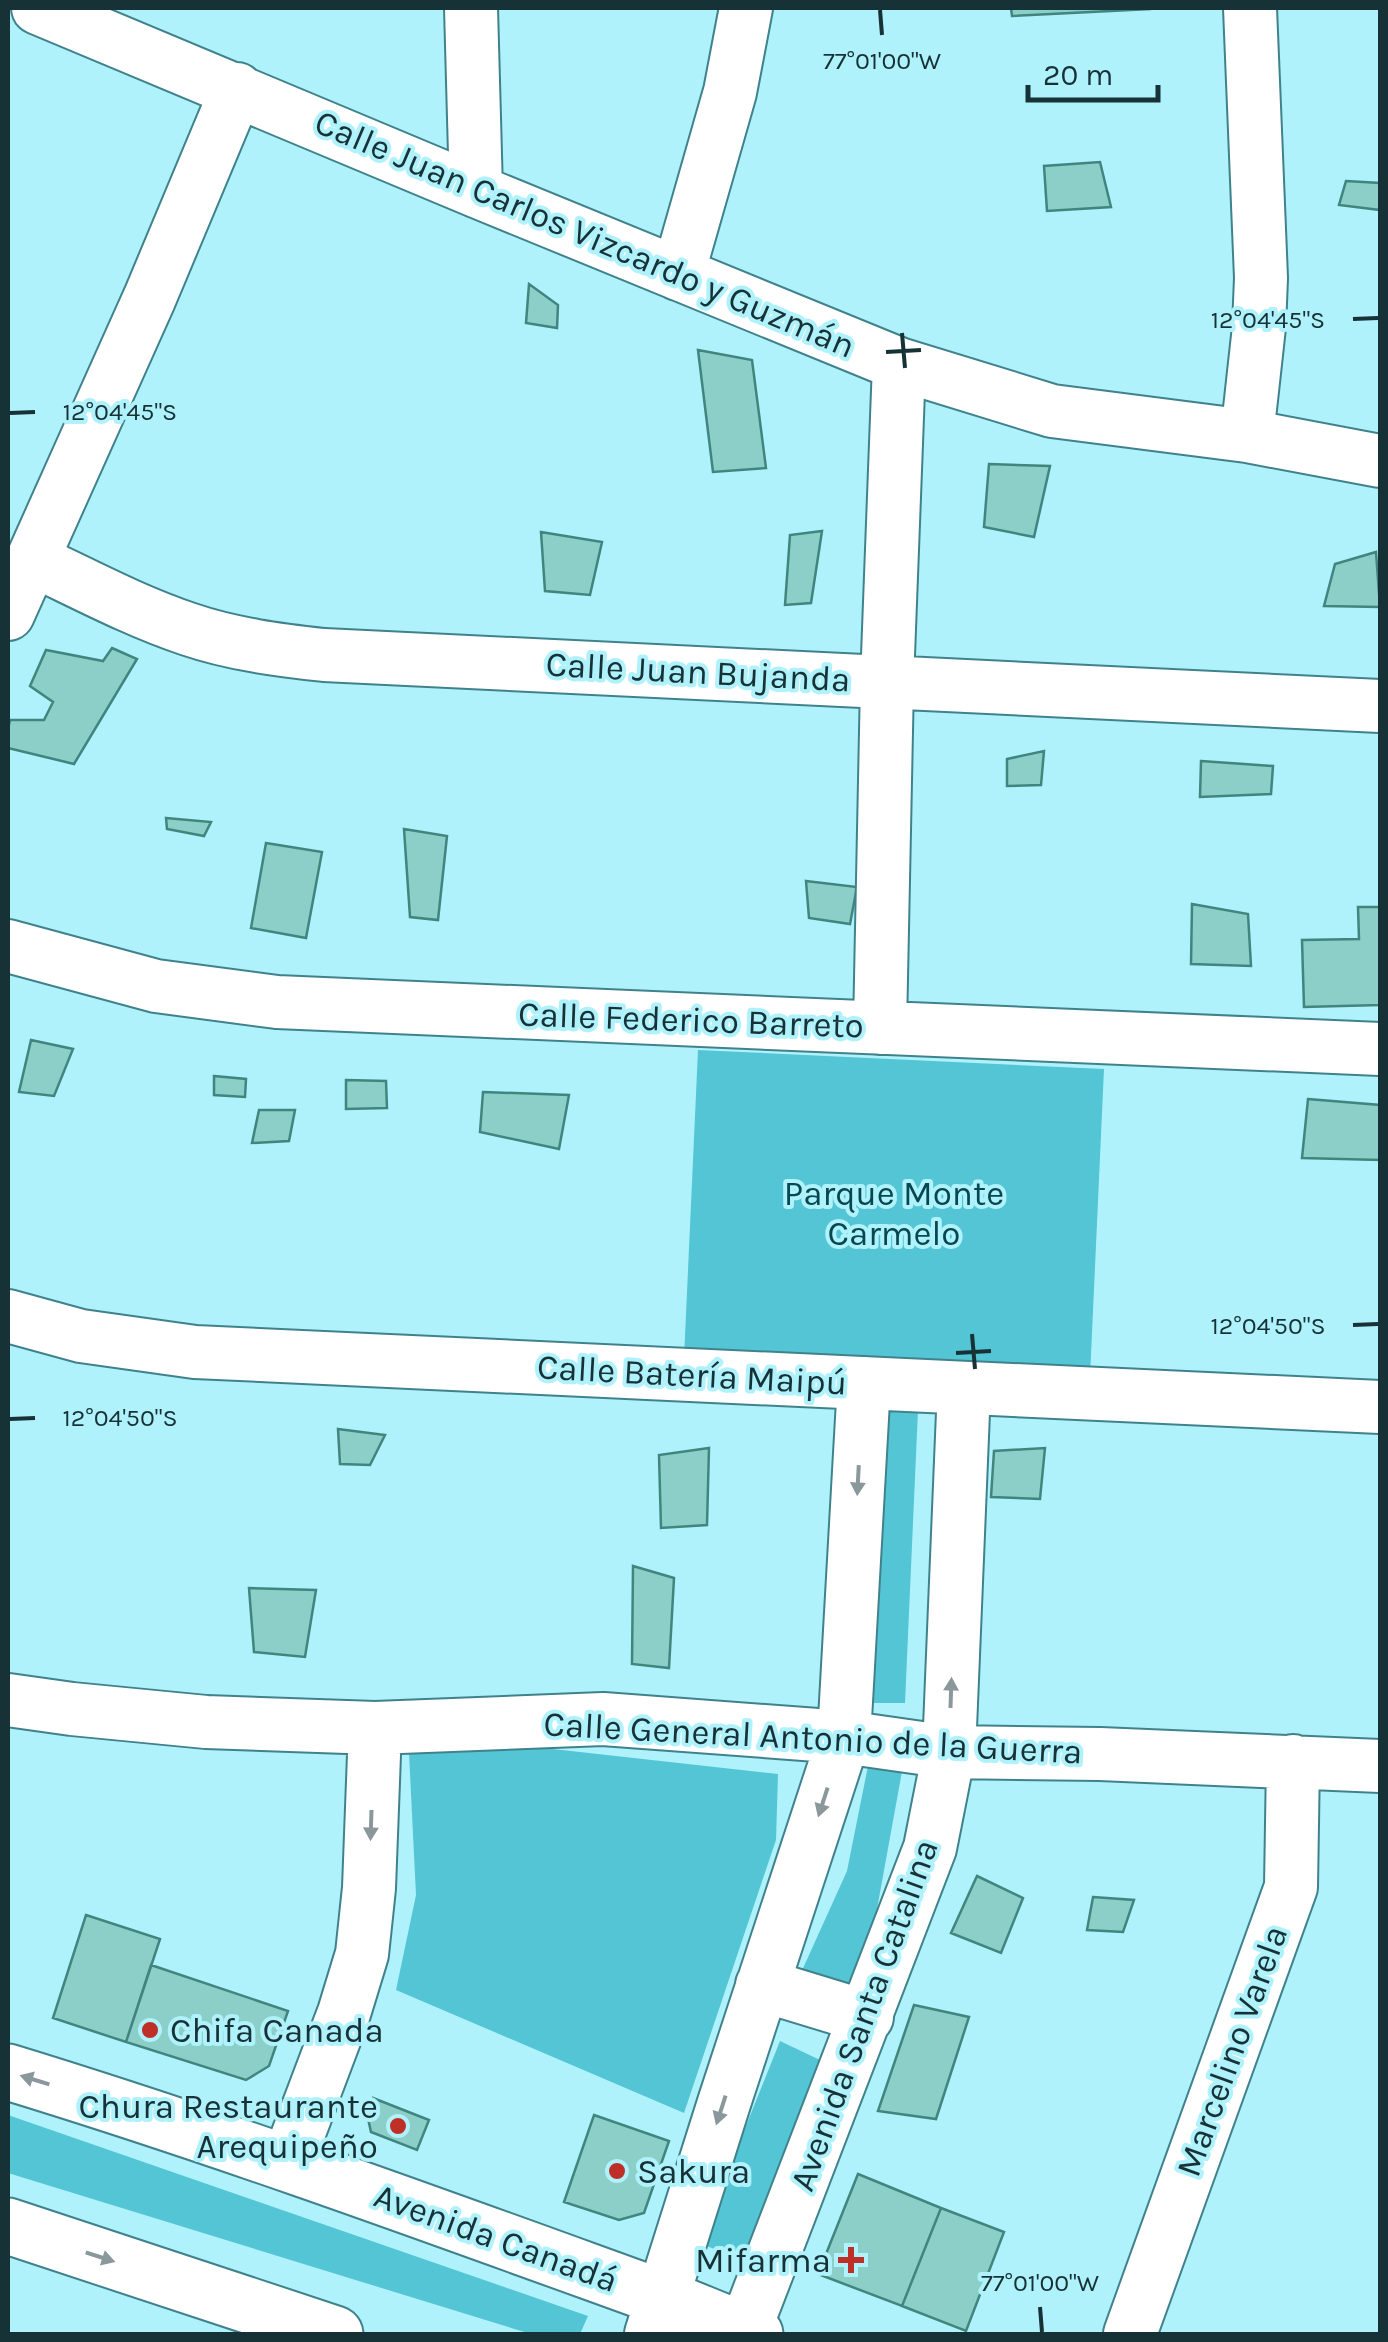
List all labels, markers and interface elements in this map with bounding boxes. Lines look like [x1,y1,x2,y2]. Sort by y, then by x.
scale bar [1028,40,1158,102]
text: 77°01'00"W [823,46,941,75]
text: 20 m [1043,57,1113,93]
street label: Calle Juan Carlos Vizcardo y Guzmán [309,101,861,367]
text: 12°04'45"S [1211,305,1325,334]
text: 12°04'45"S [63,397,177,426]
street label: Calle Juan Bujanda [545,644,851,700]
street label: Calle Federico Barreto [517,993,865,1047]
park label: Parque Monte Carmelo [784,1173,1004,1254]
text: 12°04'50"S [1210,1311,1326,1340]
street label: Calle Batería Maipú [536,1346,848,1404]
text: 12°04'50"S [62,1403,178,1432]
one-way arrow [850,1465,866,1497]
one-way arrow [944,1676,960,1708]
street label: Calle General Antonio de la Guerra [543,1703,1083,1773]
one-way arrow [815,1787,830,1817]
one-way arrow [363,1810,379,1842]
street label: Avenida Santa Catalina [781,1834,947,2196]
street label: Marcelino Varela [1168,1920,1296,2182]
place label: Chifa Canada [170,2010,384,2051]
marker: Chifa Canada [139,2019,161,2041]
one-way arrow [20,2072,50,2087]
place label: Chura Restaurante Arequipeño [78,2086,378,2167]
one-way arrow [713,2096,728,2126]
marker: Chura Restaurante Arequipeño [387,2115,409,2137]
place label: Sakura [637,2151,750,2192]
marker: Sakura [606,2160,628,2182]
street label: Avenida Canadá [369,2175,623,2301]
place label: Mifarma [695,2240,831,2281]
marker: Mifarma [840,2249,862,2271]
one-way arrow [85,2250,115,2265]
text: 77°01'00"W [981,2268,1099,2297]

